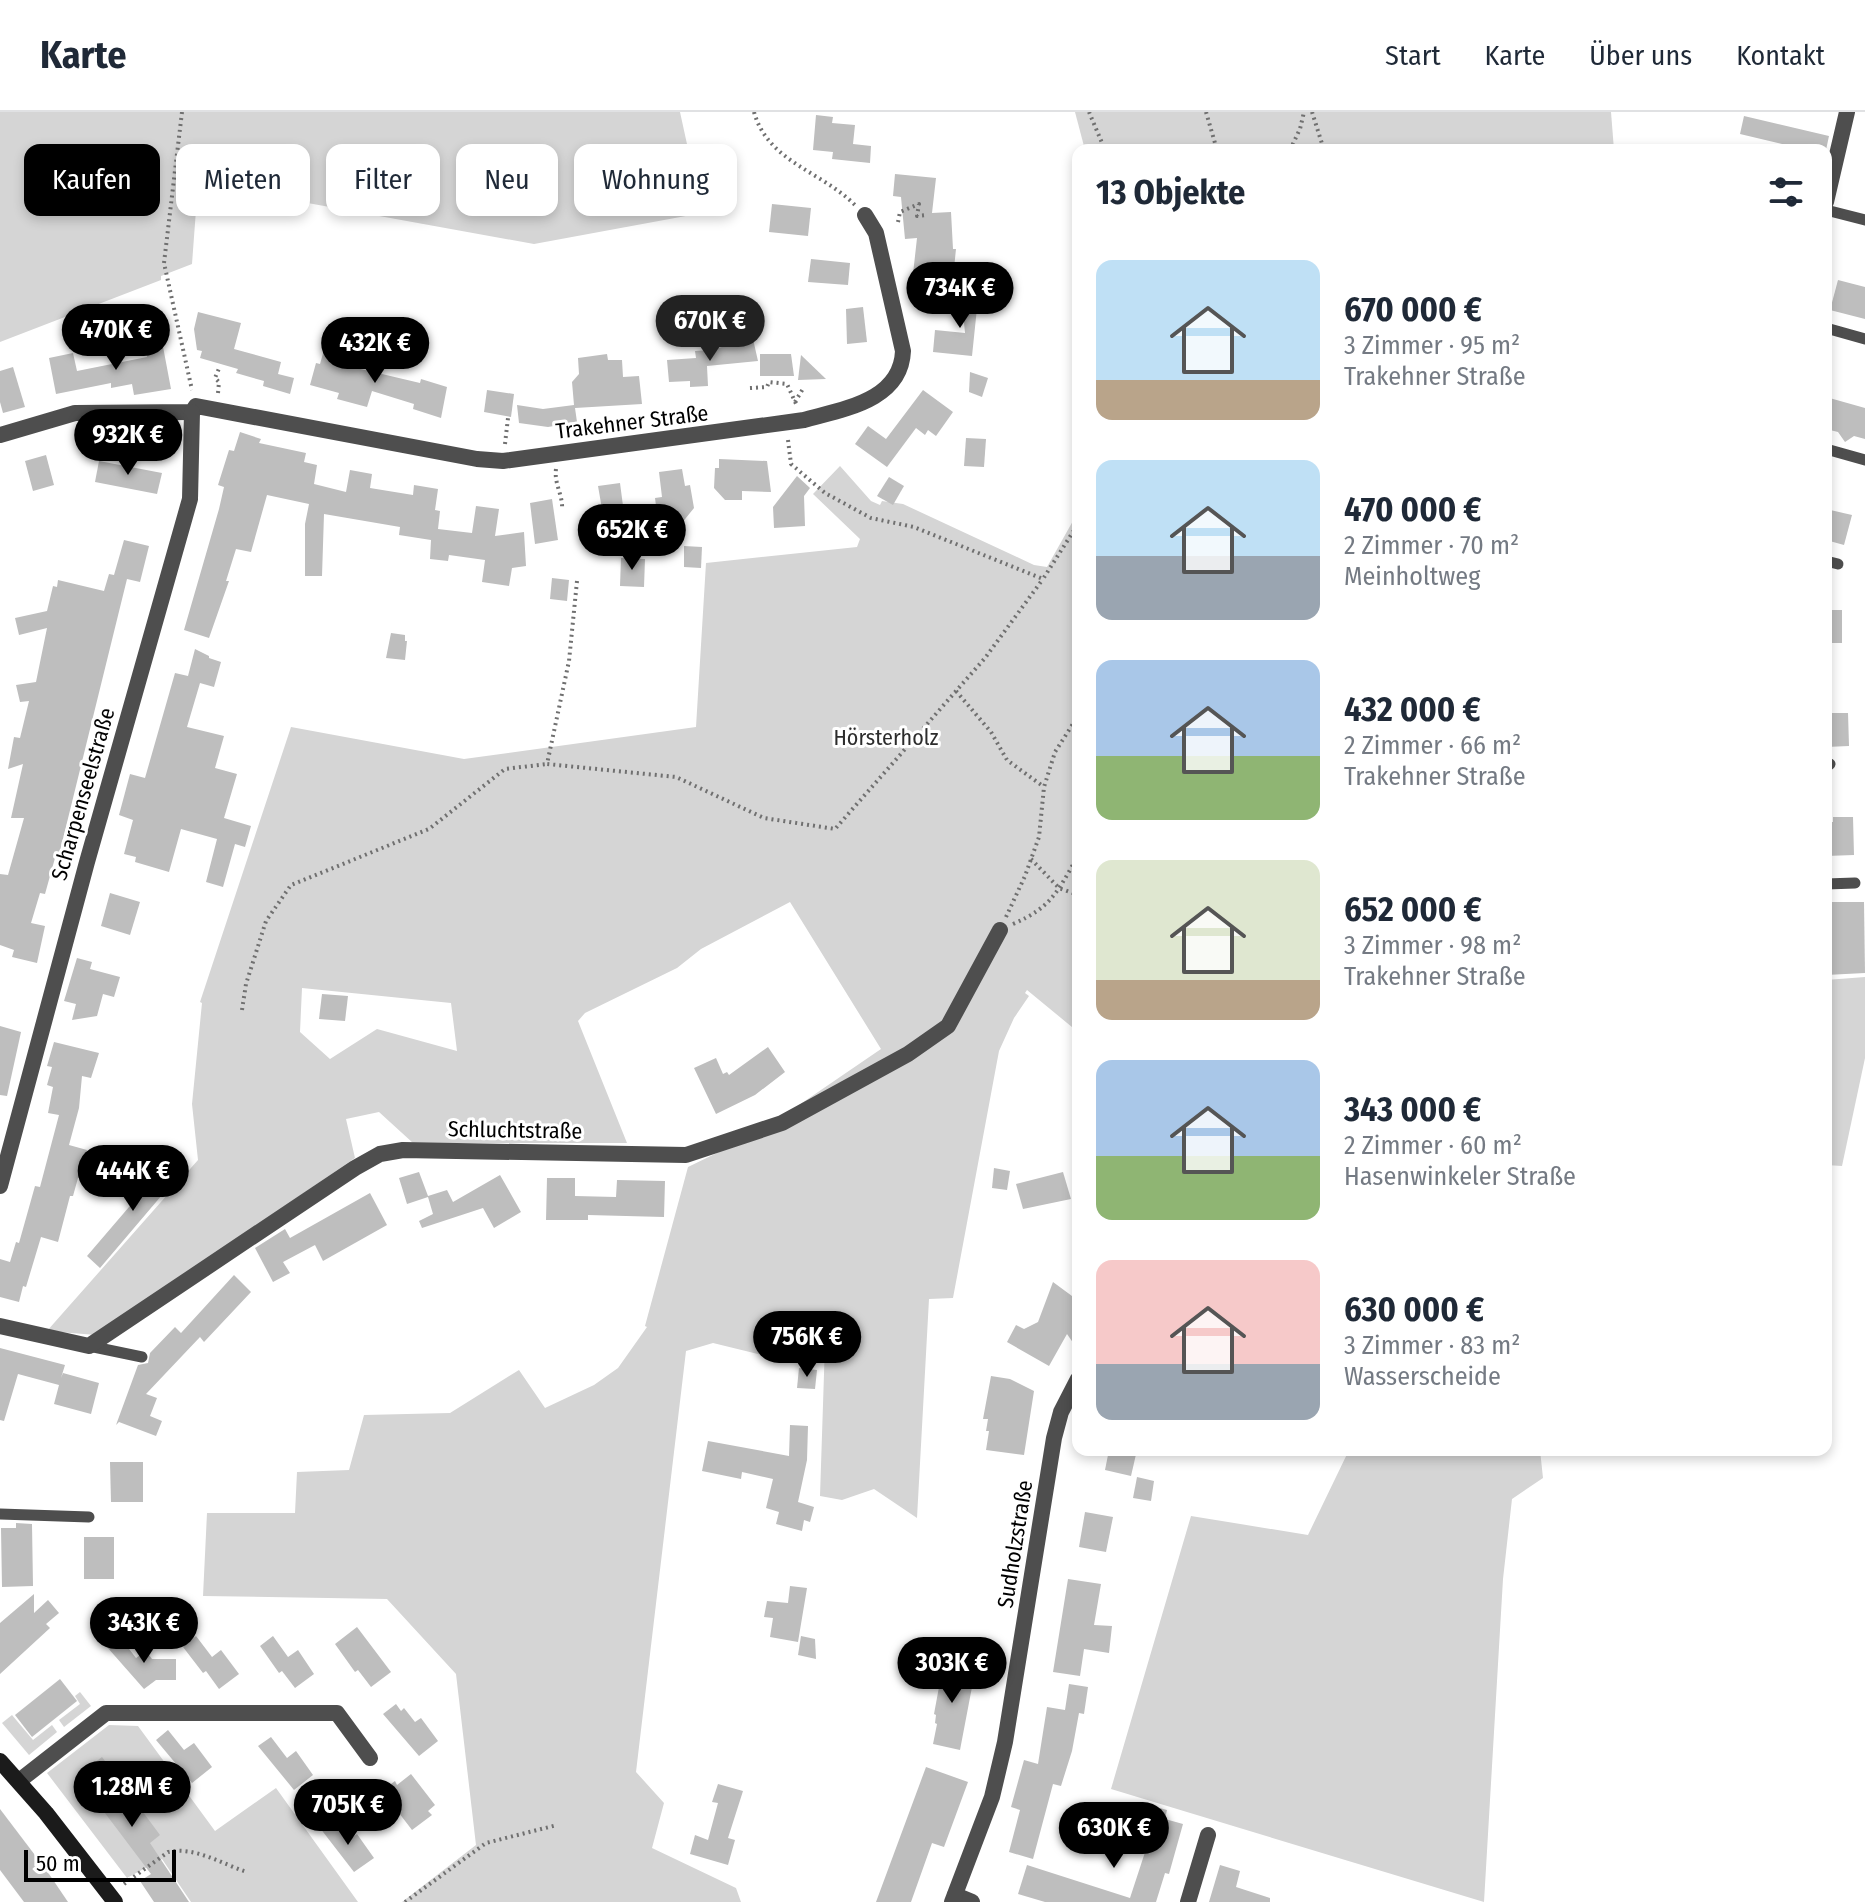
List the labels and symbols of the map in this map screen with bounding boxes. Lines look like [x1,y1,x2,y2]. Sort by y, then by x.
pin: 734K € [895,262,1025,330]
pin: 670K € [645,295,775,363]
pin: 470K € [51,304,181,372]
pin: 432K € [310,317,440,385]
street label: Trakehner Straße [554,399,710,445]
pin: 932K € [63,409,193,477]
pin: 652K € [567,504,697,572]
street label: Scharpenseelstraße [45,704,121,884]
park label: Hörsterholz [834,724,939,751]
street label: Schluchtstraße [448,1115,582,1145]
pin: 444K € [68,1145,198,1213]
pin: 756K € [742,1311,872,1379]
street label: Sudholzstraße [992,1478,1038,1610]
pin: 343K € [79,1597,209,1665]
pin: 303K € [887,1637,1017,1705]
pin: 1.28M € [58,1761,206,1829]
pin: 705K € [283,1779,413,1847]
pin: 630K € [1049,1802,1179,1870]
scale bar [24,1846,176,1882]

